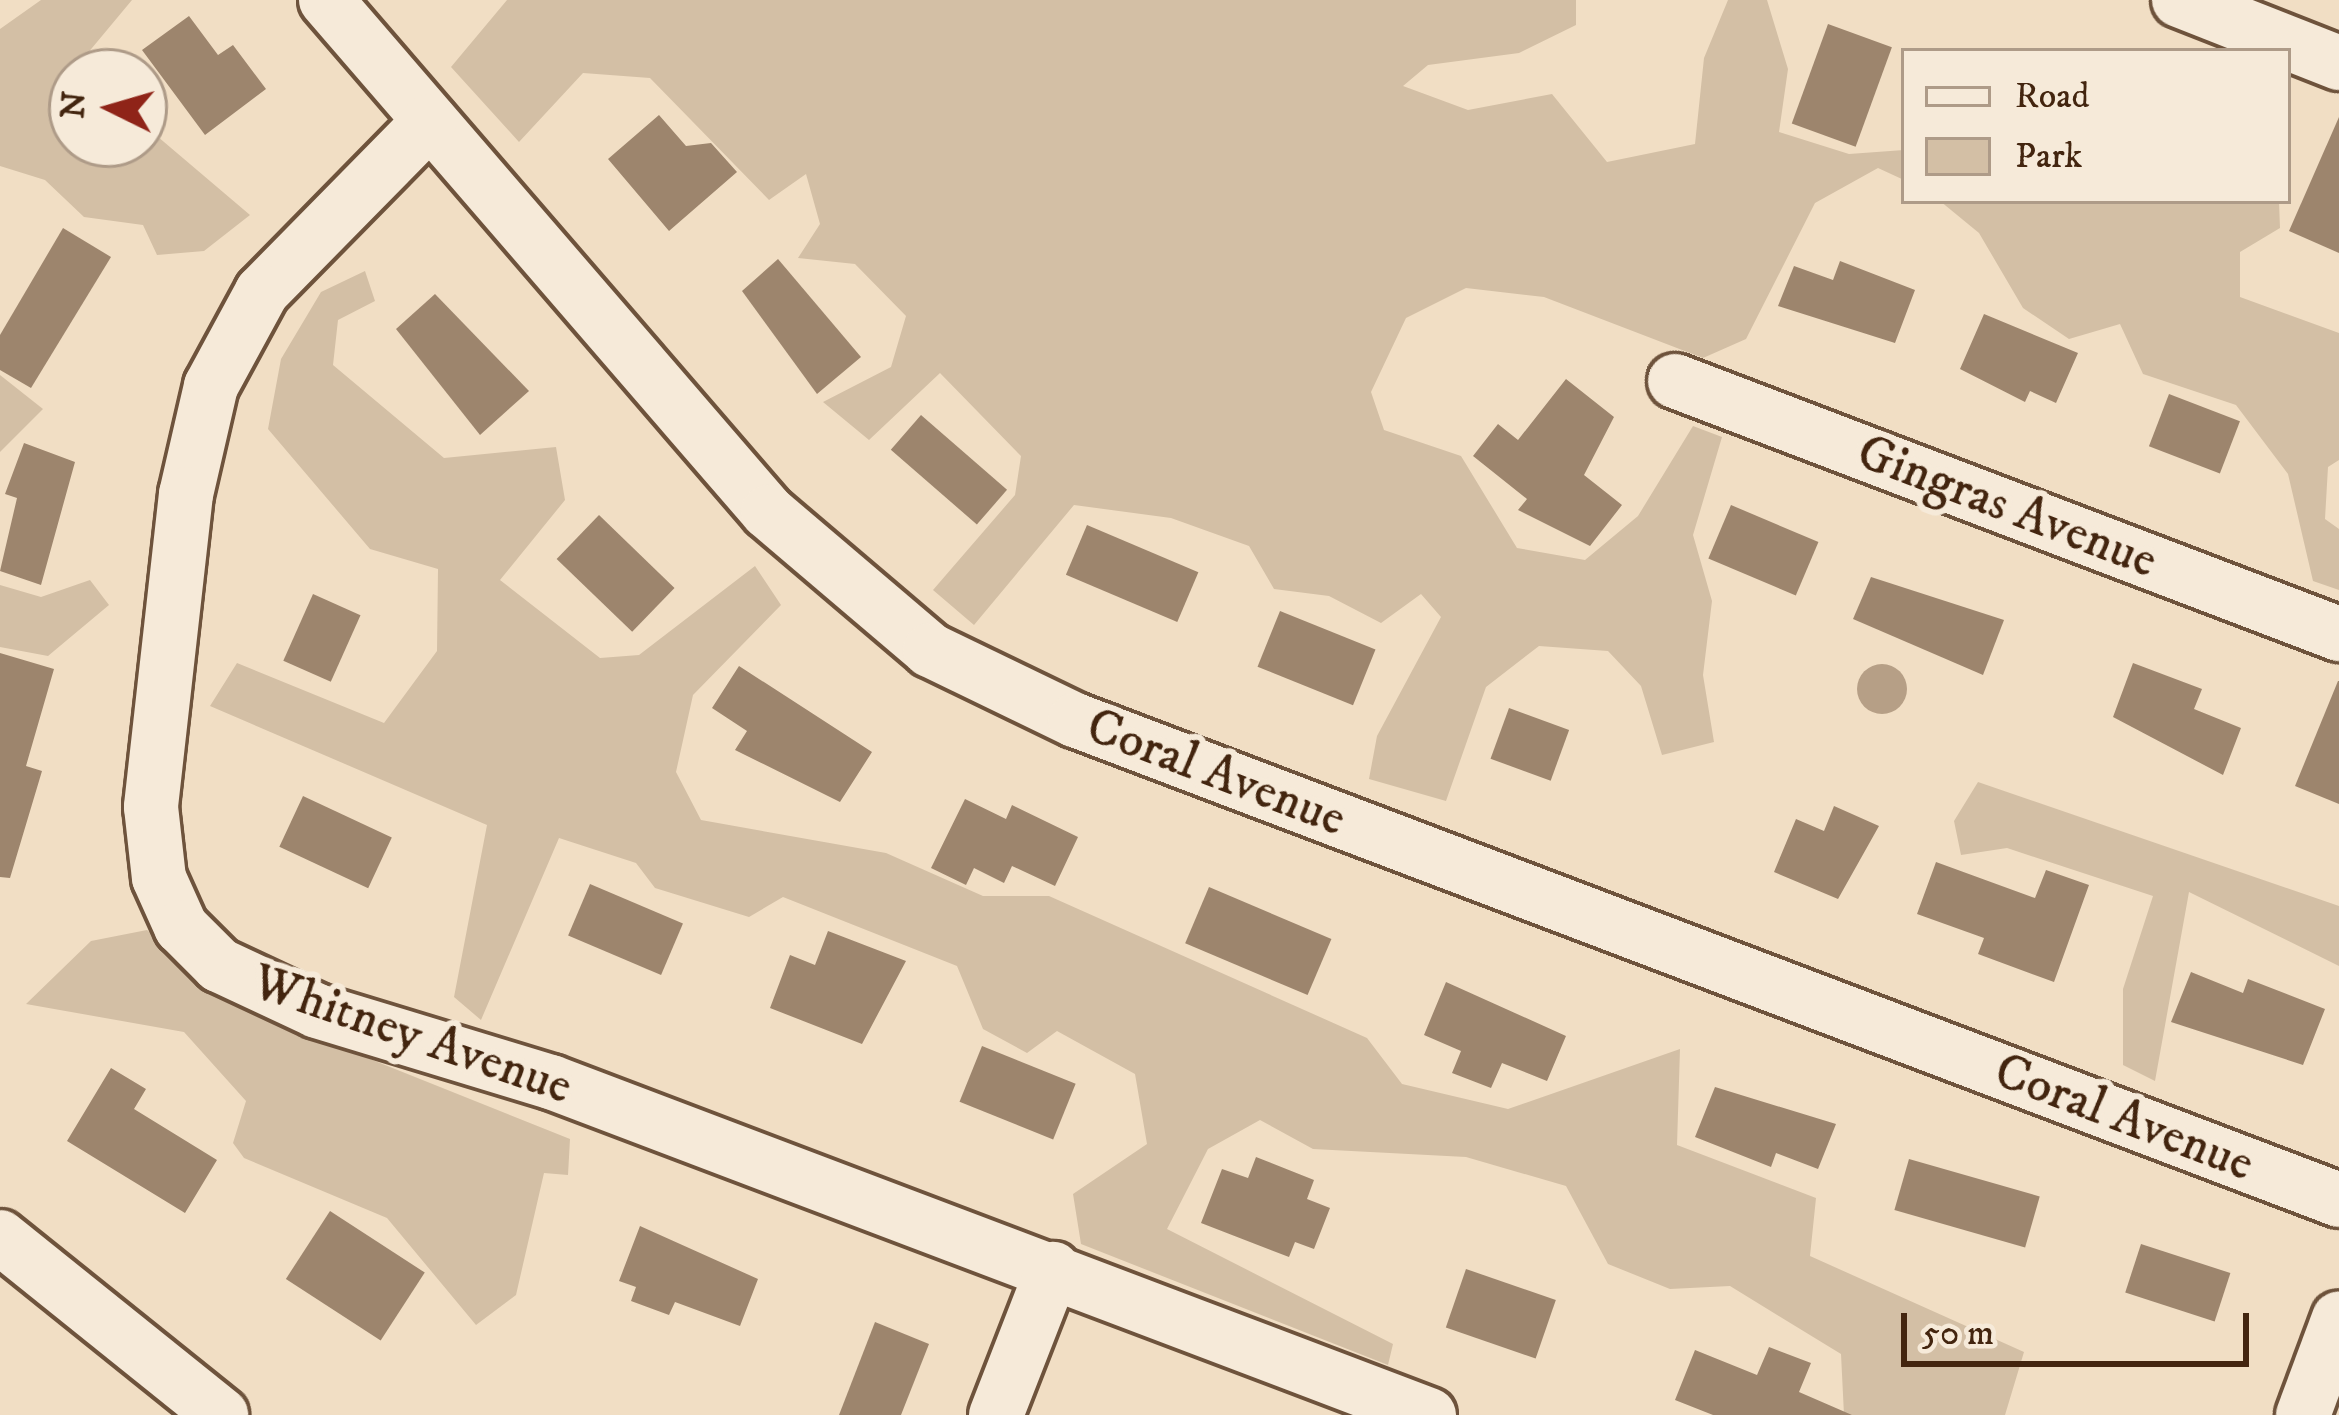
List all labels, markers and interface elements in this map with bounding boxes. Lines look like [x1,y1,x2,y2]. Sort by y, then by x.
north arrow [48,48,168,168]
legend [1901,48,2291,204]
text: Road [2015,74,2090,119]
text: N [53,90,96,120]
text: Park [2015,134,2082,179]
street label: Gingras Avenue [1849,422,2165,592]
street label: Coral Avenue [1078,696,1354,850]
street label: Whitney Avenue [244,952,580,1118]
street label: Coral Avenue [1986,1041,2262,1195]
scale bar [1907,1289,2255,1363]
text: 50 m [1922,1311,1994,1356]

